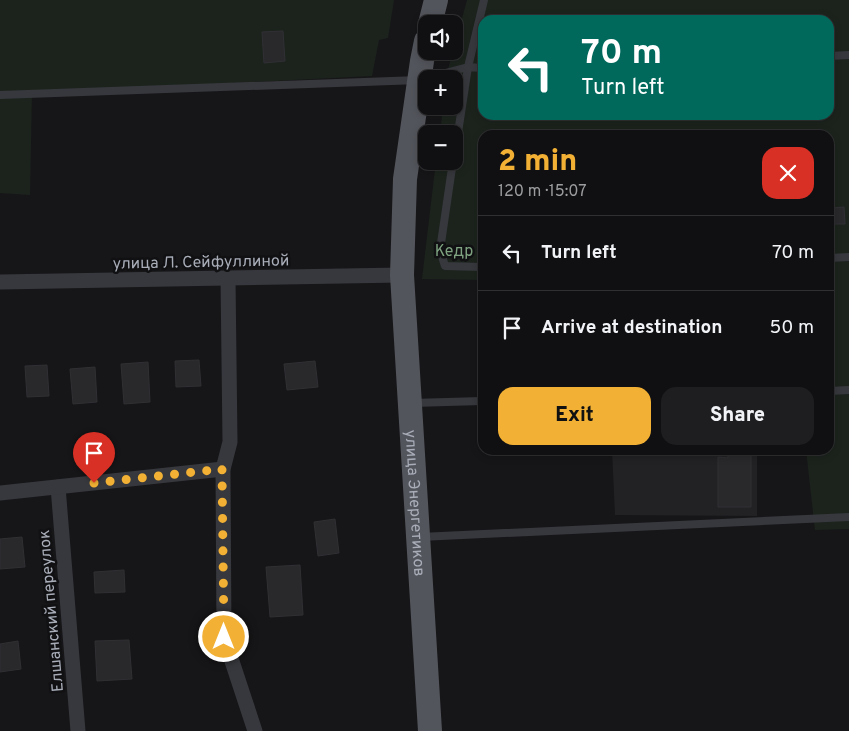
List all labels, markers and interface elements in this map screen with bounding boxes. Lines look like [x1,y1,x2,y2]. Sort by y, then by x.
map controls [418,15,463,170]
button: sound [418,15,463,60]
text: 70 m [581,32,662,76]
icon: left [498,35,563,100]
button: + [418,70,463,115]
text: Turn left [581,75,664,102]
button: − [418,125,463,170]
text: 2 min [498,144,577,181]
button: close [762,147,814,199]
text: 120 m · 15:07 [498,182,587,202]
icon: left [498,239,526,267]
text: Turn left [541,241,617,265]
text: 70 m [772,241,814,265]
park label: Кедр [435,242,473,262]
street label: улица Л. Сейфуллиной [112,251,290,275]
icon: arrive [498,314,526,342]
text: Arrive at destination [541,316,722,340]
text: 50 m [769,316,814,340]
button: Exit [498,387,651,445]
button: Share [661,387,814,445]
street label: улица Энергетиков [400,429,428,577]
pin [73,432,115,483]
icon: arrive [80,439,108,467]
street label: Елшанский переулок [35,529,69,693]
position arrow [197,610,249,662]

